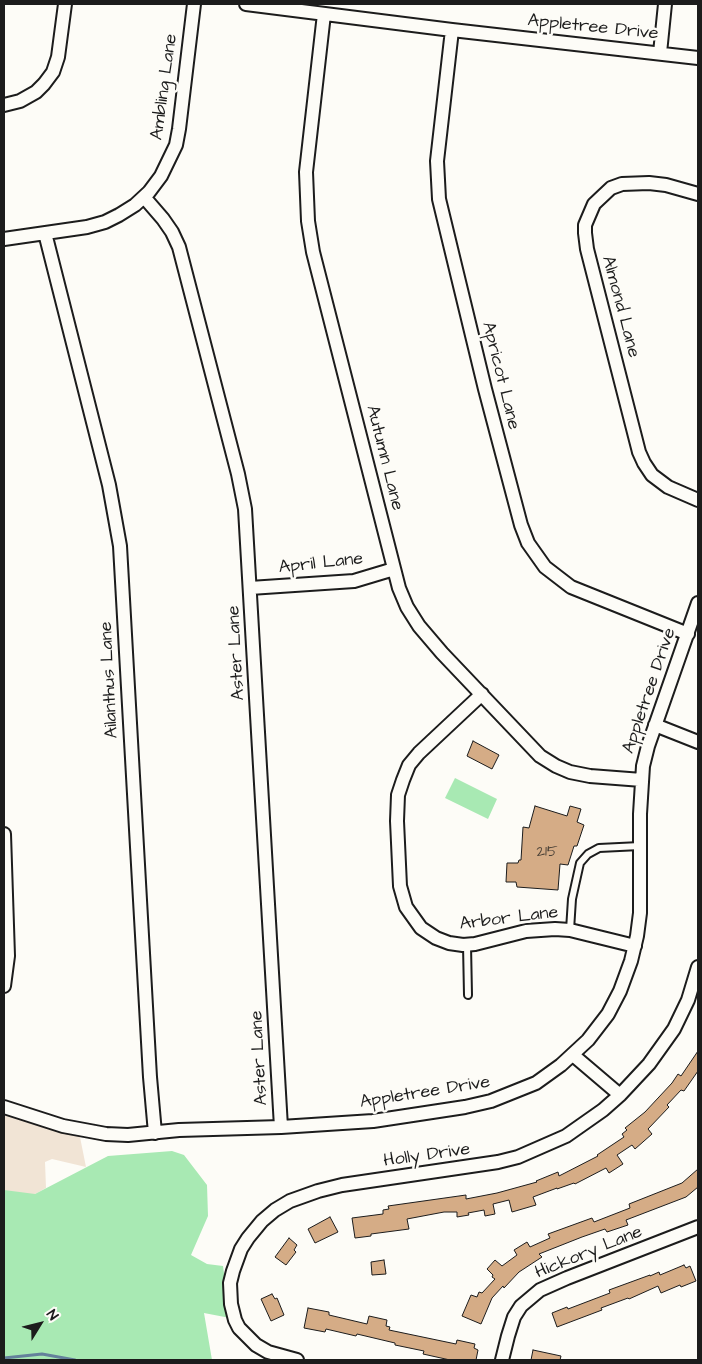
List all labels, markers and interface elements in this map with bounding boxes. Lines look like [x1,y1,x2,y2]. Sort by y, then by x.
street label: Appletree Drive [527,10,659,46]
street label: Ambling Lane [147,32,183,142]
street label: Almond Lane [596,254,644,360]
street label: Apricot Lane [476,320,524,432]
street label: Autumn Lane [360,403,408,513]
street label: April Lane [278,549,364,579]
street label: Aster Lane [224,605,250,701]
street label: Ailanthus Lane [96,621,124,739]
street label: Appletree Drive [618,625,682,757]
house number: 215 [536,844,558,862]
street label: Arbor Lane [458,902,560,936]
street label: Aster Lane [247,1010,273,1106]
street label: Appletree Drive [358,1072,492,1114]
street label: Holly Drive [382,1139,472,1173]
street label: Hickory Lane [532,1222,646,1284]
north arrow [15,1299,65,1349]
text: N [41,1306,63,1325]

